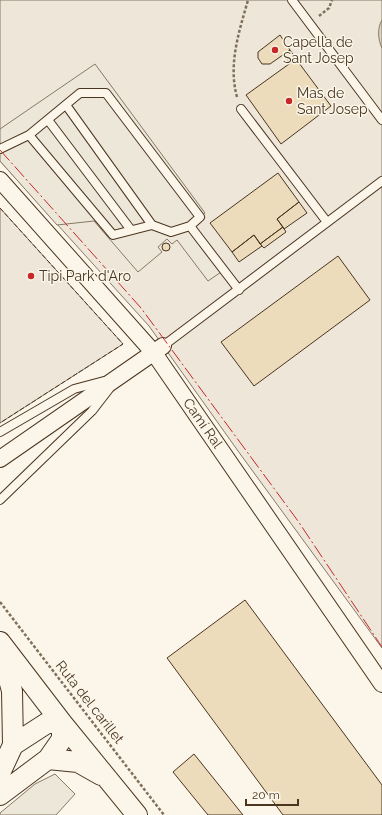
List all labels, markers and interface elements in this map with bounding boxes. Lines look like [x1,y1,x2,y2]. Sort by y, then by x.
place label: Capella de Sant Josep [283,34,354,66]
marker: Capella de Sant Josep [270,45,280,55]
place label: Mas de Sant Josep [297,85,368,117]
marker: Mas de Sant Josep [284,96,294,106]
place label: Tipi Park d'Aro [39,268,131,284]
marker: Tipi Park d'Aro [26,271,36,281]
street label: Camí Ral [180,395,226,451]
street label: Ruta del carillet [53,657,128,747]
scale bar [246,781,298,807]
text: 20 m [252,788,280,802]

